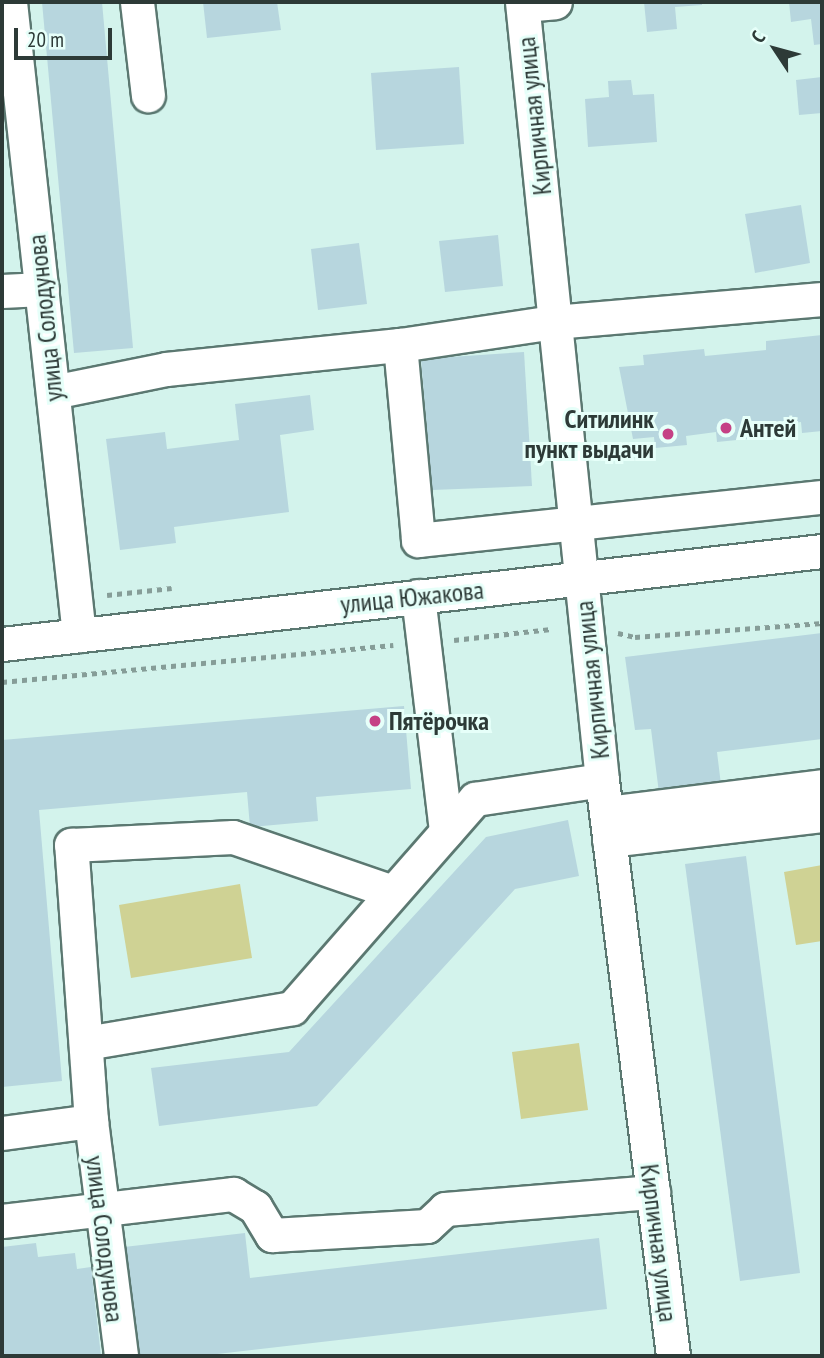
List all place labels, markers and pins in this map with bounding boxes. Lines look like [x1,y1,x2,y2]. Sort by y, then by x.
place label: Ситилинк пункт выдачи [524,403,654,464]
place label: Антей [740,412,796,444]
marker: Антей [718,420,734,436]
marker: Ситилинк пункт выдачи [660,426,676,442]
place label: Пятёрочка [389,705,489,737]
marker: Пятёрочка [367,713,383,729]

